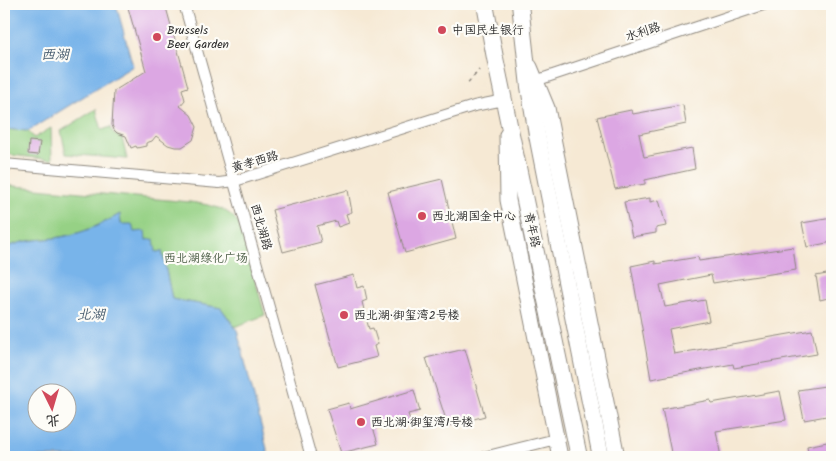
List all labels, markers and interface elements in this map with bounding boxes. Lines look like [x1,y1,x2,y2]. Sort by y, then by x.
street label: 水利路 [623,17,663,47]
place label: Brussels Beer Garden [167,21,229,54]
place label: 中国民生银行 [452,21,524,40]
marker: 中国民生银行 [436,24,448,36]
marker: Brussels Beer Garden [151,31,163,43]
water label: 西湖 [41,44,71,66]
street label: 黄孝西路 [229,146,281,178]
street label: 西北湖路 [245,201,277,253]
place label: 西北湖国金中心 [432,207,516,226]
marker: 西北湖国金中心 [416,210,428,222]
street label: 青年路 [519,210,545,250]
park label: 西北湖绿化广场 [164,249,248,268]
water label: 北湖 [77,304,107,326]
place label: 西北湖·御玺湾2号楼 [354,306,460,325]
marker: 西北湖·御玺湾2号楼 [338,309,350,321]
north arrow [28,384,78,434]
text: 北 [45,408,61,432]
place label: 西北湖·御玺湾1号楼 [371,413,474,432]
marker: 西北湖·御玺湾1号楼 [355,416,367,428]

